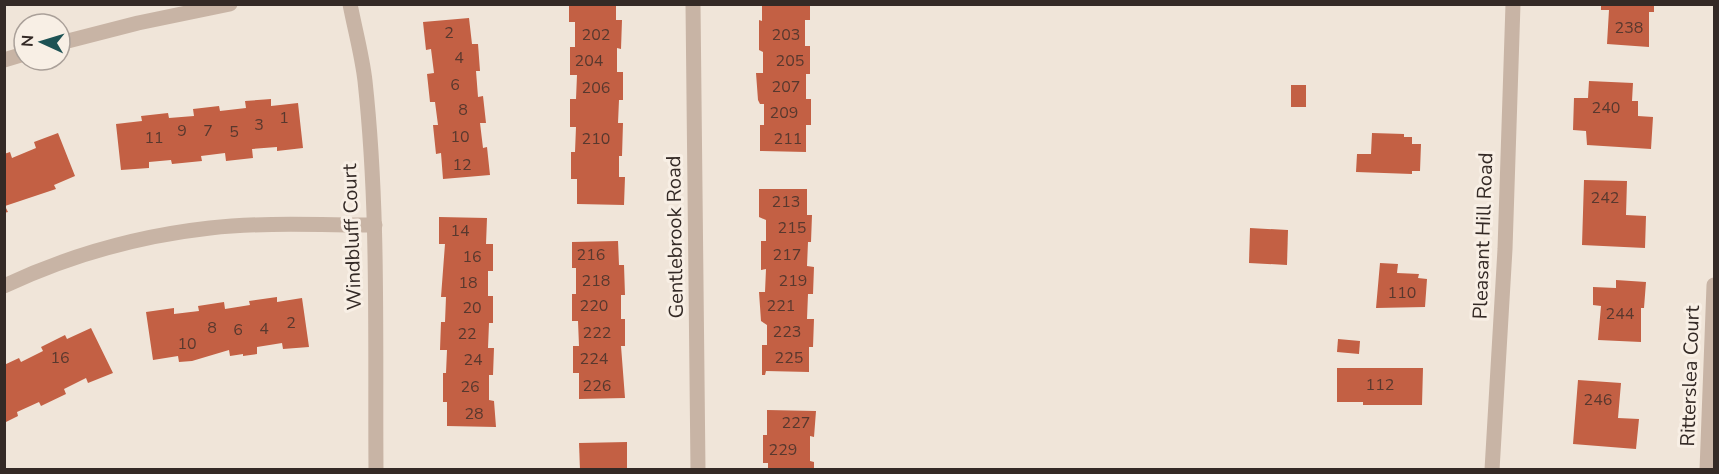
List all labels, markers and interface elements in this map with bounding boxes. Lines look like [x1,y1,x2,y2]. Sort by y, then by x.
north arrow [12,12,72,72]
house number: 238 [1615,17,1643,39]
house number: 2 [444,22,454,44]
house number: 202 [582,24,610,46]
house number: 203 [772,24,800,46]
text: N [17,34,39,48]
house number: 4 [454,47,464,69]
house number: 204 [575,50,604,72]
house number: 205 [776,50,804,72]
house number: 6 [450,74,460,96]
house number: 207 [772,76,800,98]
house number: 206 [582,77,610,99]
house number: 240 [1592,97,1620,119]
house number: 8 [458,99,468,121]
house number: 209 [770,102,798,124]
house number: 1 [279,107,289,129]
house number: 3 [254,114,264,136]
house number: 9 [177,120,187,142]
house number: 7 [203,120,213,142]
house number: 5 [229,121,239,143]
house number: 10 [450,126,470,148]
house number: 11 [144,127,164,149]
house number: 210 [582,128,610,150]
house number: 211 [774,128,802,150]
street label: Pleasant Hill Road [1467,152,1499,320]
house number: 12 [452,154,472,176]
street label: Gentlebrook Road [660,155,690,319]
street label: Windbluff Court [336,162,368,311]
house number: 242 [1591,187,1619,209]
house number: 213 [772,191,800,213]
house number: 215 [778,217,806,239]
house number: 14 [450,220,470,242]
house number: 216 [577,244,605,266]
house number: 217 [773,244,801,266]
house number: 16 [462,246,482,268]
house number: 218 [582,270,610,292]
house number: 219 [779,270,807,292]
house number: 18 [458,272,478,294]
house number: 110 [1388,282,1416,304]
house number: 220 [580,295,608,317]
house number: 221 [767,295,795,317]
house number: 20 [462,297,482,319]
house number: 244 [1606,303,1635,325]
street label: Ritterslea Court [1674,304,1706,447]
house number: 2 [286,312,296,334]
house number: 8 [207,317,217,339]
house number: 4 [259,318,269,340]
house number: 6 [233,319,243,341]
house number: 223 [773,321,801,343]
house number: 222 [583,322,611,344]
house number: 22 [457,323,477,345]
house number: 10 [177,333,197,355]
house number: 16 [50,347,70,369]
house number: 225 [775,347,803,369]
house number: 224 [580,348,609,370]
house number: 24 [463,349,483,371]
house number: 112 [1366,374,1394,396]
house number: 226 [583,375,611,397]
house number: 26 [460,376,480,398]
house number: 246 [1584,389,1612,411]
house number: 28 [464,403,484,425]
house number: 227 [782,412,810,434]
house number: 229 [769,439,797,461]

